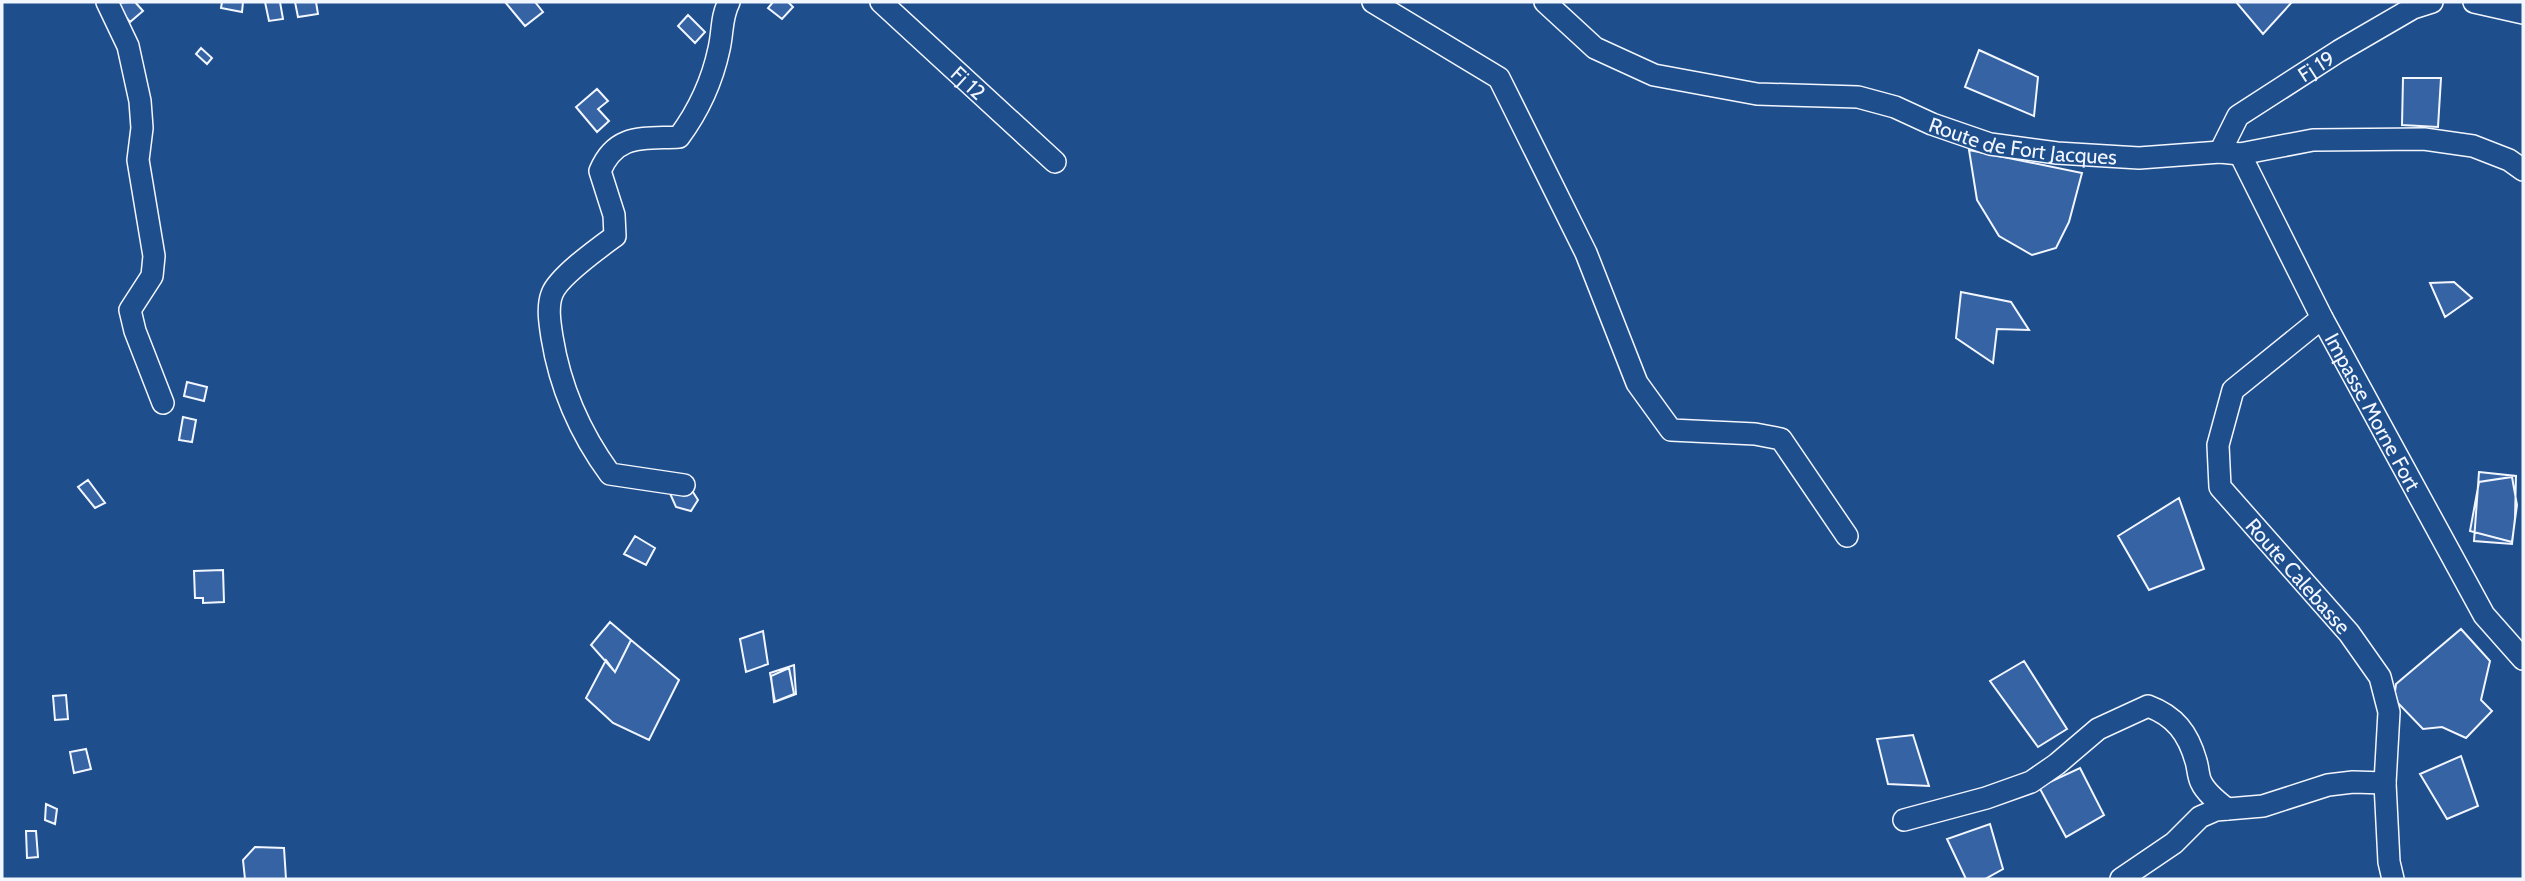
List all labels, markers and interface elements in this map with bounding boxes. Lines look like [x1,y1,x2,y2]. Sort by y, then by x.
street label: Fj 19 [2293,45,2339,87]
street label: Fj 12 [946,61,991,105]
street label: Route de Fort Jacques [1926,111,2118,169]
street label: Impasse Morne Fort [2320,328,2426,495]
street label: Route Calebasse [2241,513,2356,639]

